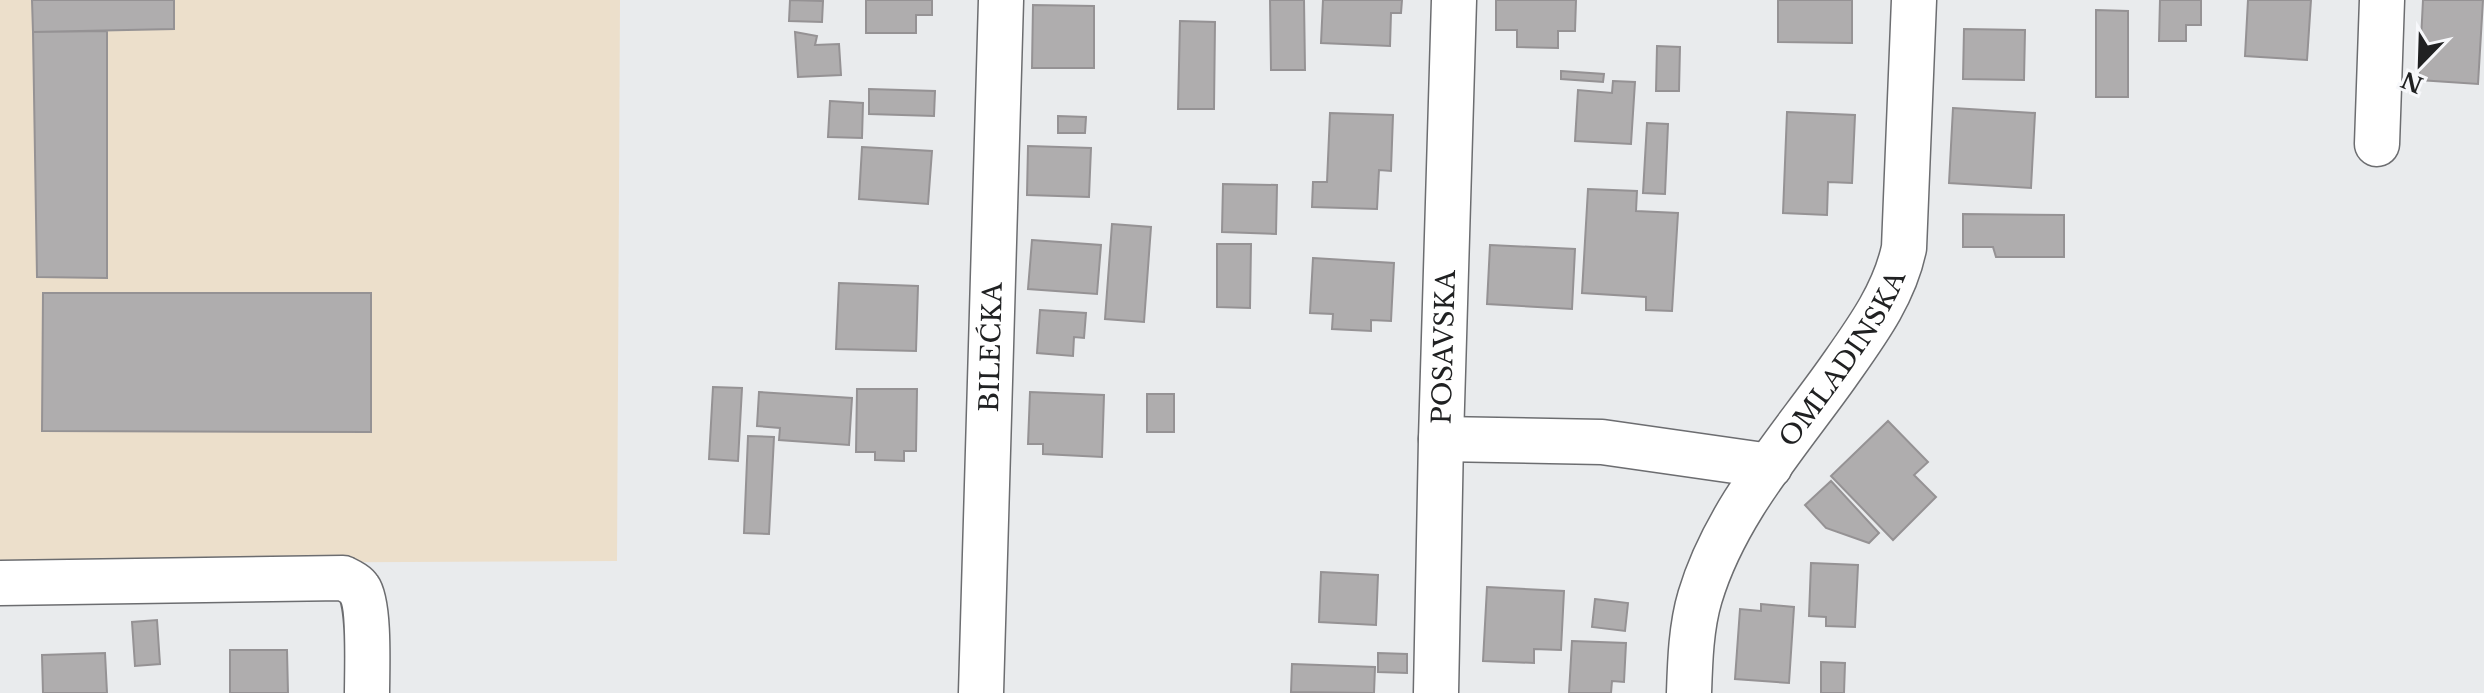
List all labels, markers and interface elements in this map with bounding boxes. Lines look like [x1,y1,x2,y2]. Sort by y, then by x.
north arrow [2380,24,2460,104]
text: N [2397,65,2427,98]
street label: OMLADINSKA [1772,265,1913,453]
street label: POSAVSKA [1425,269,1462,425]
street label: BILEĆKA [973,281,1009,412]

